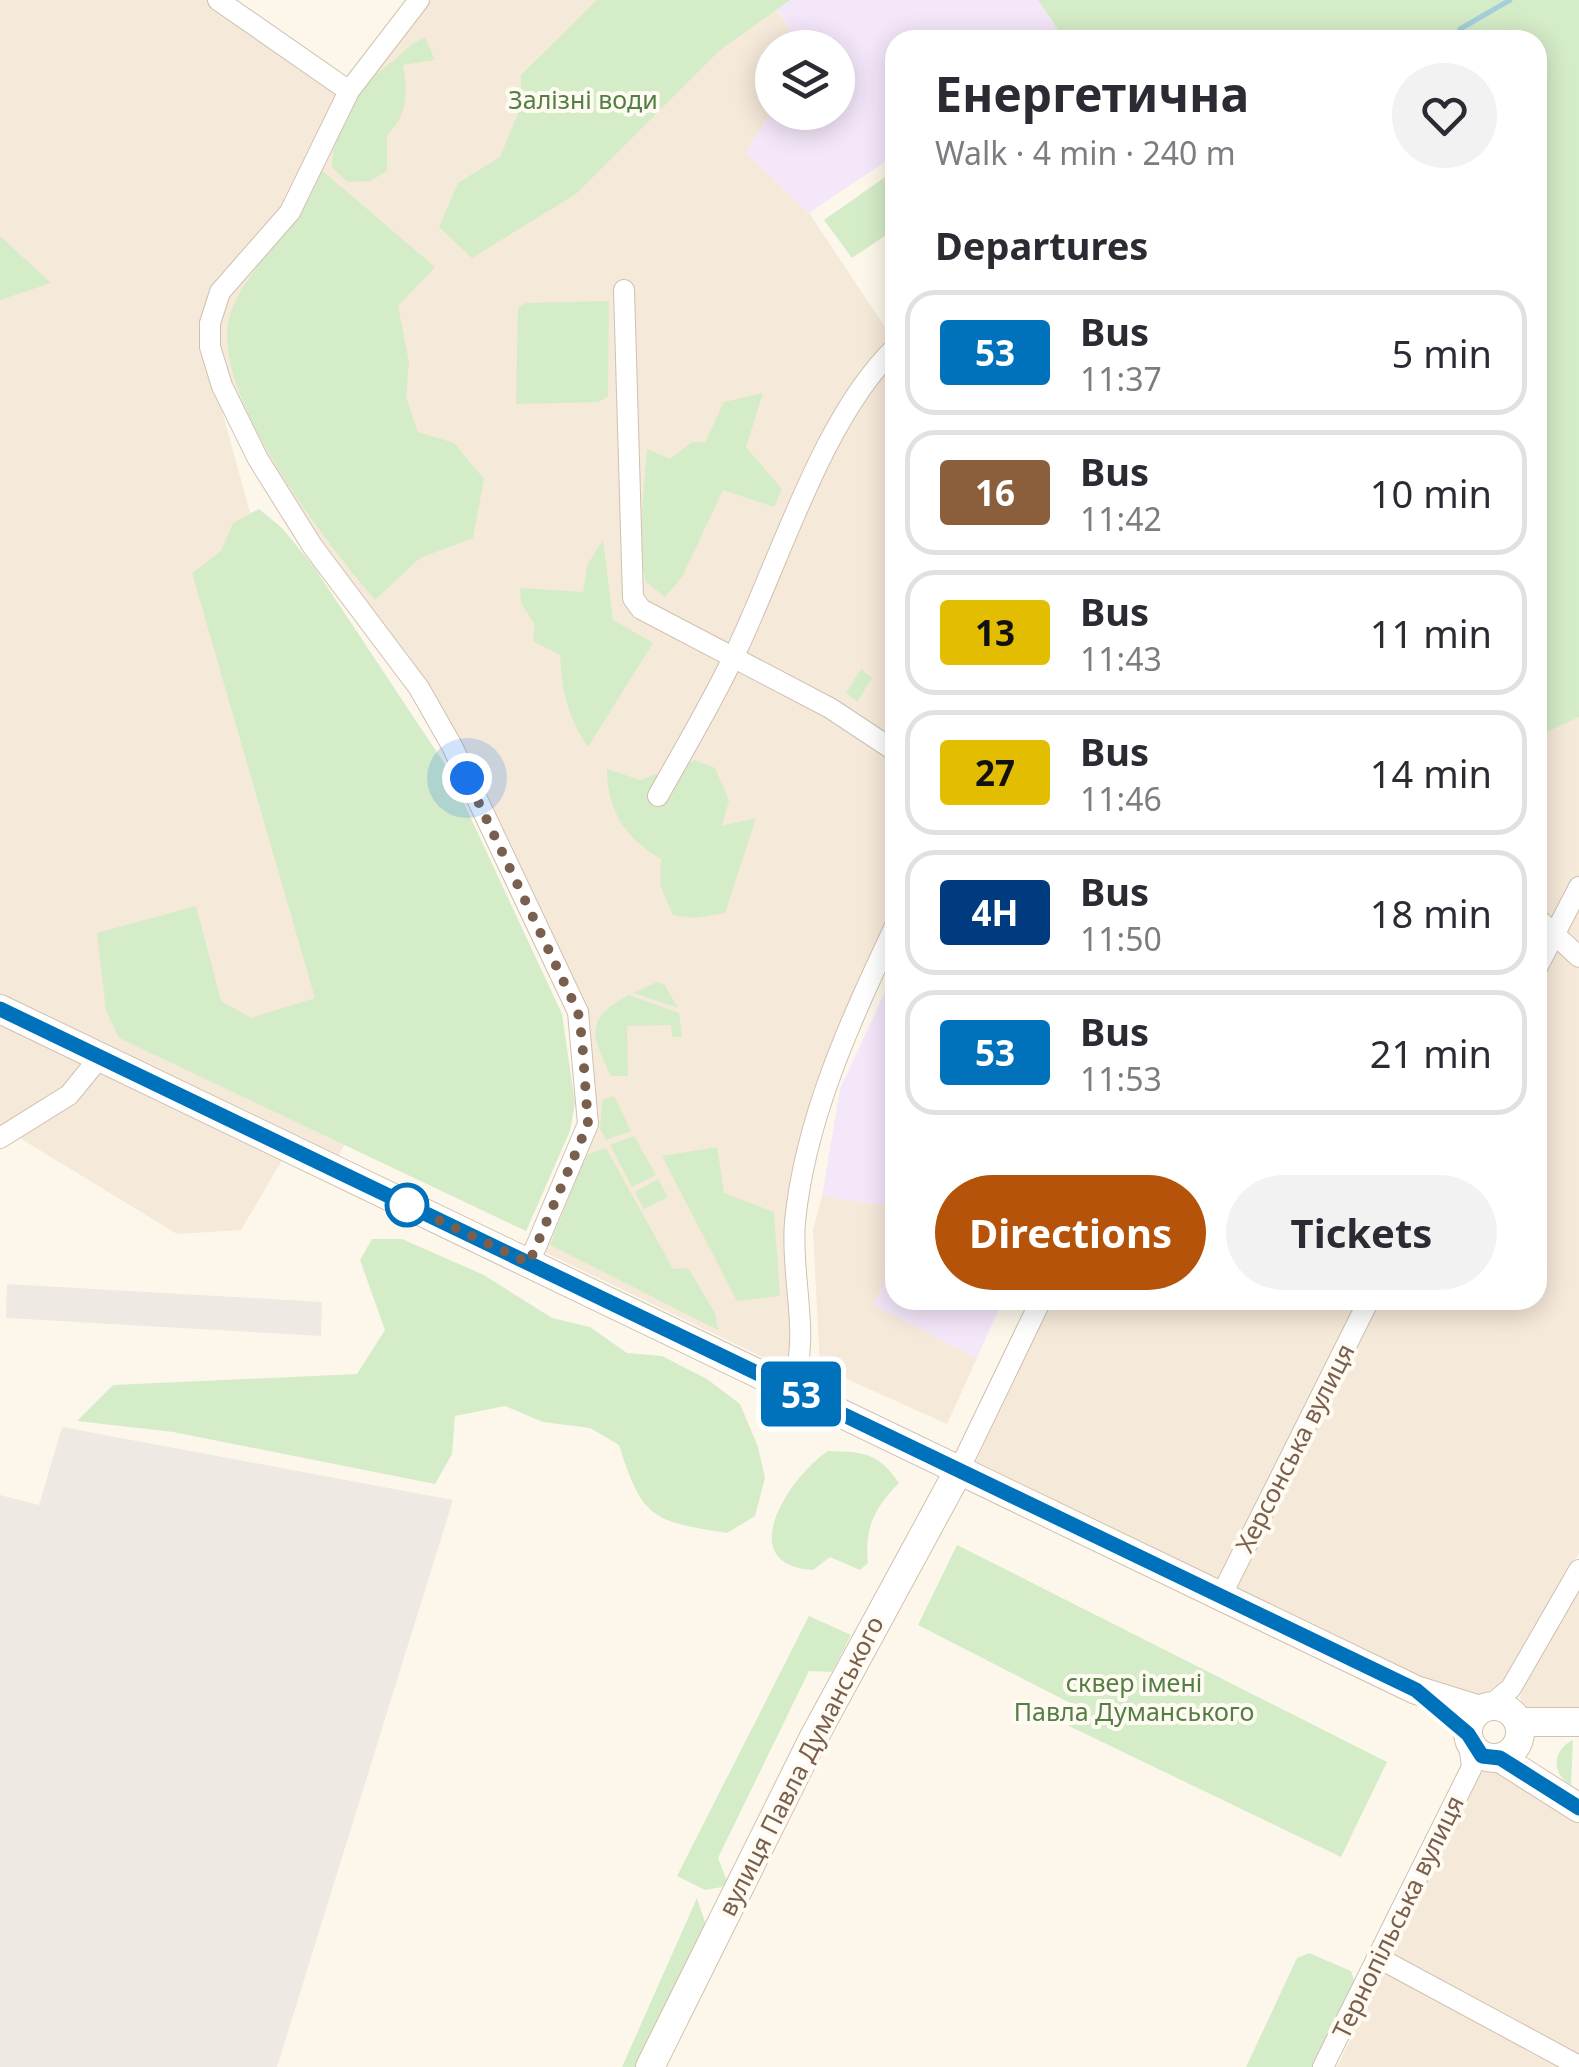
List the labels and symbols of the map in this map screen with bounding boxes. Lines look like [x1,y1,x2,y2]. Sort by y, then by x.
park label: Залізні води [508,82,658,116]
your location [442,753,492,803]
unlabelled marker [386,1184,428,1226]
street label: Херсонська вулиця [1227,1337,1361,1558]
line badge: 53 [756,1362,846,1426]
street label: вулиця Павла Думанського [710,1610,891,1921]
park label: сквер імені Павла Думанського [1014,1665,1254,1728]
street label: Тернопільська вулиця [1323,1789,1471,2044]

